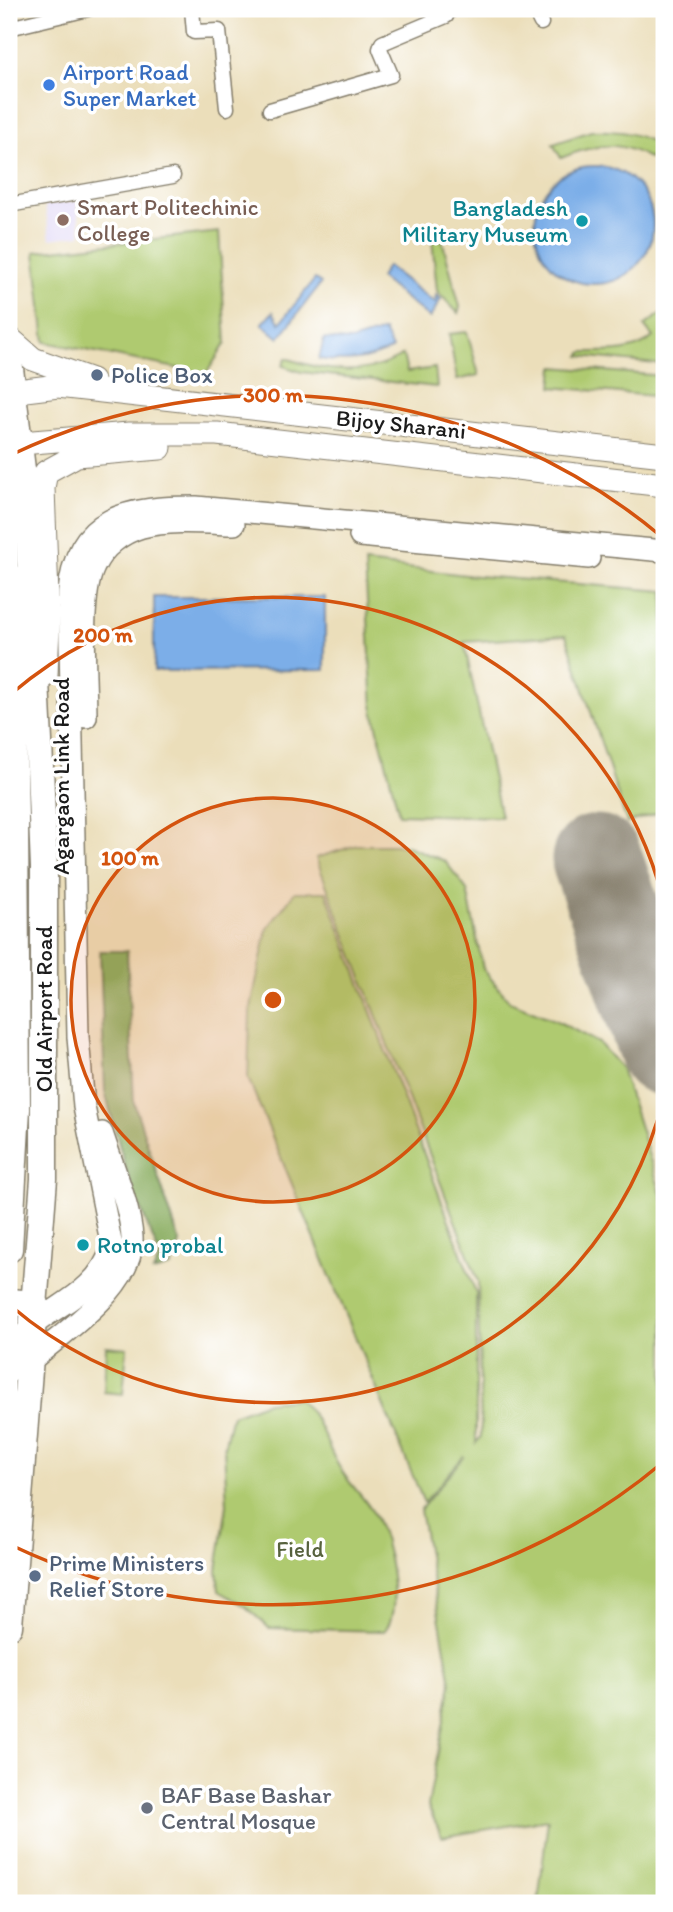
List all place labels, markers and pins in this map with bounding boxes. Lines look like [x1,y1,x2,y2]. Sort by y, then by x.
place label: Airport Road Super Market [63,58,197,112]
marker: Airport Road Super Market [41,77,57,93]
place label: Smart Politechinic College [77,193,259,247]
place label: Bangladesh Military Museum [402,194,568,248]
marker: Smart Politechinic College [55,212,71,228]
marker: Bangladesh Military Museum [574,213,590,229]
place label: Police Box [111,361,213,389]
marker: Police Box [89,367,105,383]
centre of rings [261,988,285,1012]
place label: Rotno probal [97,1231,224,1259]
marker: Rotno probal [75,1237,91,1253]
place label: Prime Ministers Relief Store [49,1549,204,1603]
marker: Prime Ministers Relief Store [27,1568,43,1584]
place label: BAF Base Bashar Central Mosque [161,1781,331,1835]
marker: BAF Base Bashar Central Mosque [139,1800,155,1816]

